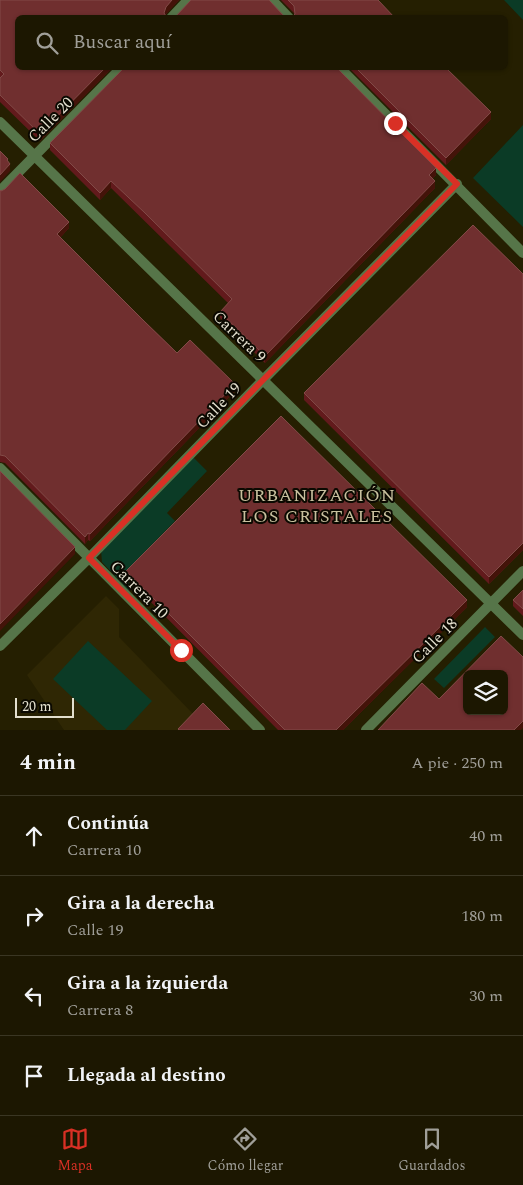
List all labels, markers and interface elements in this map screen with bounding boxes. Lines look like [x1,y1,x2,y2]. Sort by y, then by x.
search box [15,15,508,70]
text: Buscar aquí [73,28,172,57]
icon: search [33,29,61,57]
street label: Calle 20 [22,91,79,148]
route end [384,112,407,135]
street label: Carrera 9 [207,305,271,368]
street label: Calle 19 [190,377,247,434]
district label: URBANIZACIÓN LOS CRISTALES [238,482,396,530]
street label: Carrera 10 [105,555,174,624]
street label: Calle 18 [406,612,463,669]
route start [170,639,193,662]
map controls [463,670,508,715]
button: layers [463,670,508,715]
scale bar [15,695,74,718]
text: 20 m [22,696,52,717]
text: 4 min [20,747,76,779]
text: A pie · 250 m [411,751,503,775]
text: Continúa [67,809,149,838]
icon: ahead [20,822,48,850]
text: 40 m [469,824,503,848]
text: Carrera 10 [67,838,141,862]
text: Gira a la derecha [67,889,214,918]
icon: right [20,902,48,930]
text: 180 m [461,904,503,928]
text: Calle 19 [67,918,124,942]
text: Gira a la izquierda [67,969,228,998]
icon: left [20,982,48,1010]
text: 30 m [469,984,503,1008]
text: Carrera 8 [67,998,133,1022]
text: Llegada al destino [67,1061,226,1090]
icon: arrive [20,1062,48,1090]
tab: Mapa [57,1125,93,1176]
tab: Cómo llegar [208,1125,283,1176]
tab: Guardados [398,1125,465,1176]

